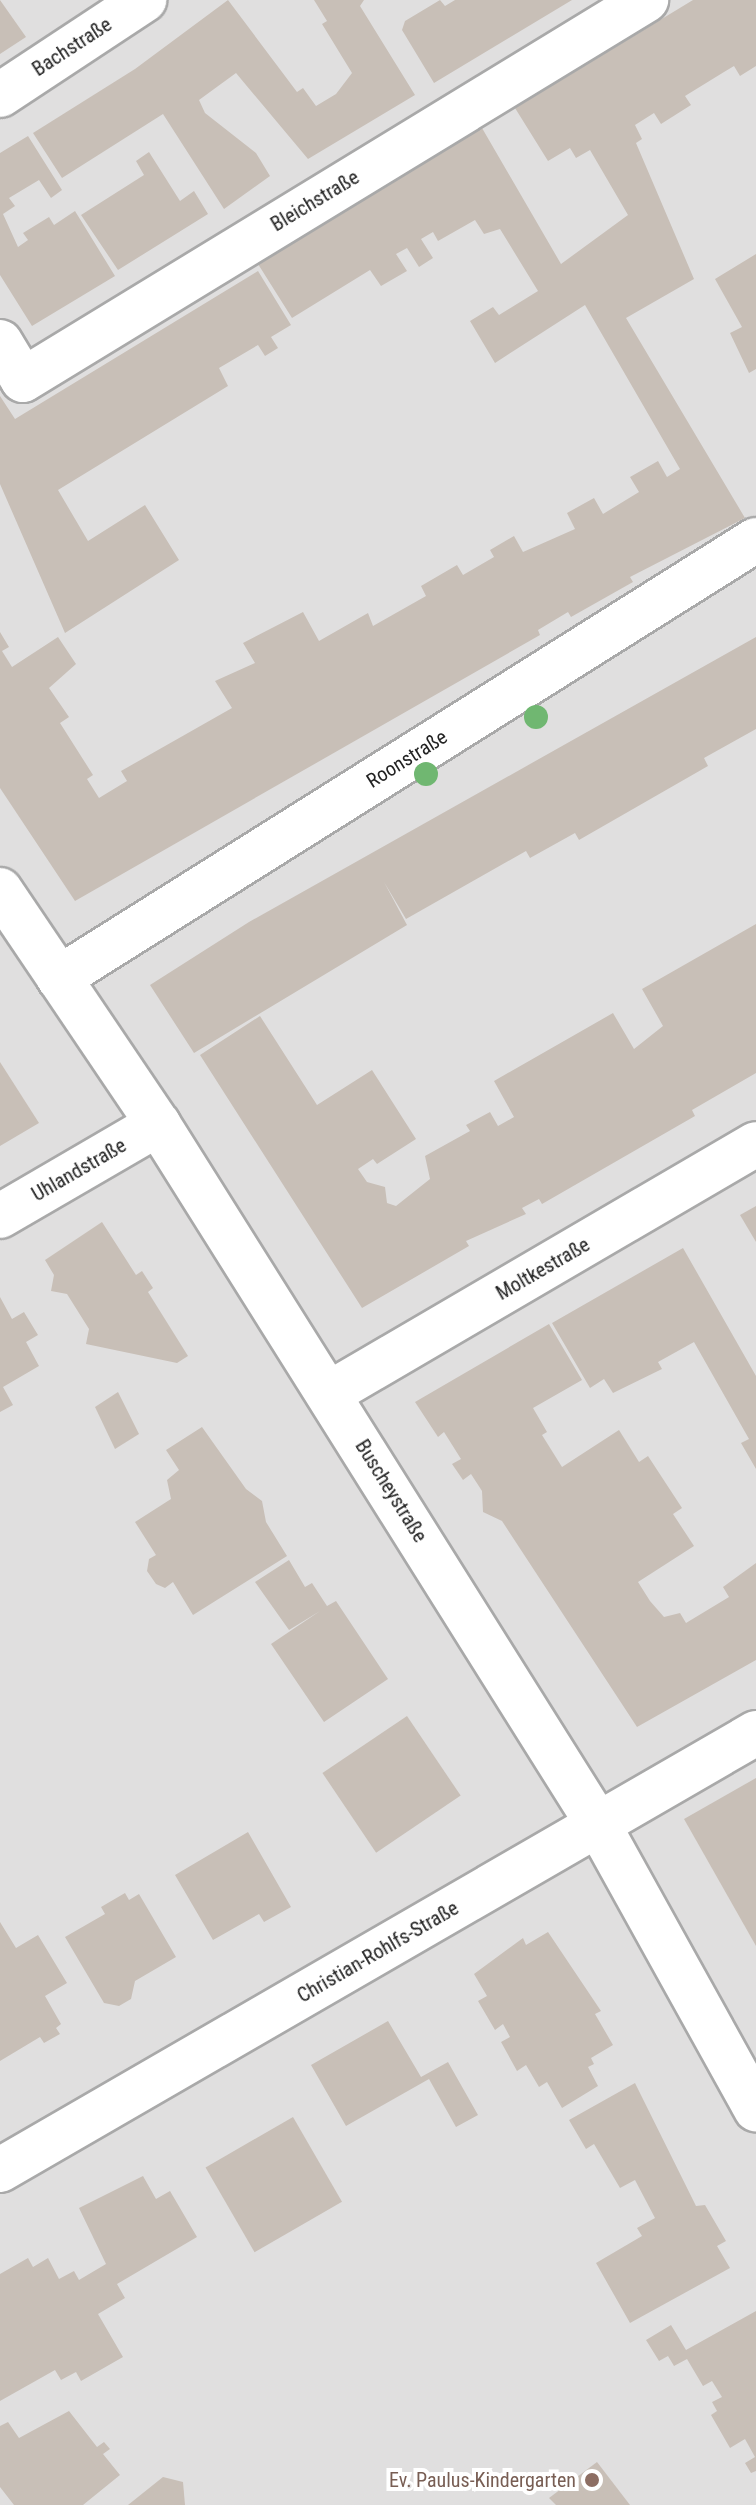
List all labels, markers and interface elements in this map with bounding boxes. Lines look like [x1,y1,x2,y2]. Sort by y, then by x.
street label: Bachstraße [28,13,116,81]
street label: Bleichstraße [267,165,363,237]
street label: Roonstraße [362,725,452,793]
street label: Uhlandstraße [28,1133,130,1207]
street label: Moltkestraße [492,1233,594,1305]
street label: Buscheystraße [350,1435,432,1547]
street label: Christian-Rohlfs-Straße [293,1896,463,2008]
place label: Ev. Paulus-Kindergarten [389,2468,576,2492]
marker: Ev. Paulus-Kindergarten [583,2471,601,2489]

